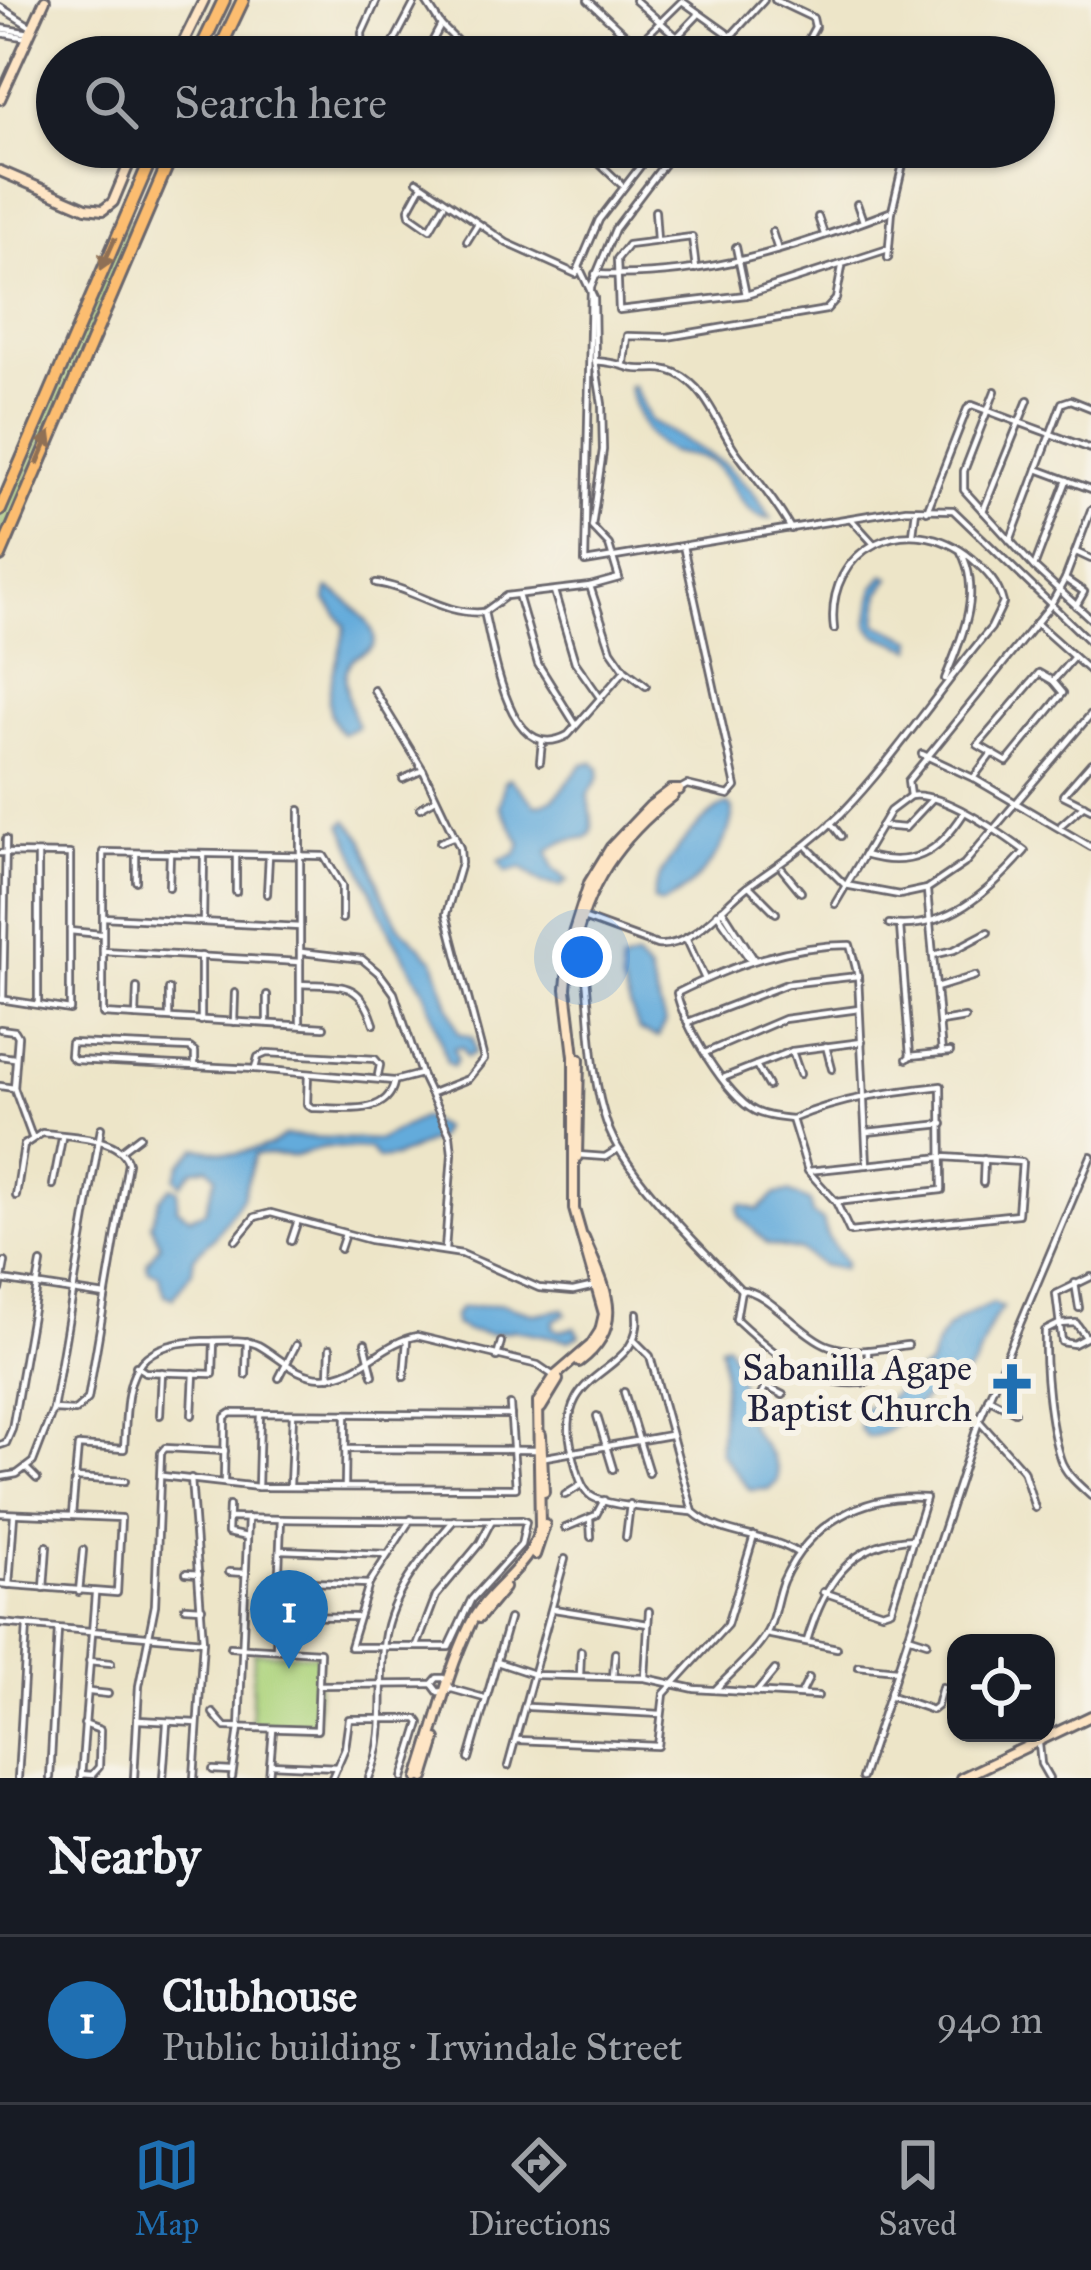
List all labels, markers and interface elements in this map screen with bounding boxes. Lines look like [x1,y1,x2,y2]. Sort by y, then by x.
search box [36,36,1055,168]
icon: search [78,69,144,135]
text: Search here [174,75,387,130]
one-way arrow [98,237,118,272]
one-way arrow [35,430,54,466]
your location [552,927,612,987]
place label: Sabanilla Agape Baptist Church [742,1346,972,1431]
church icon: Sabanilla Agape Baptist Church [983,1360,1041,1418]
pin: 1 [250,1570,328,1669]
map controls [947,1634,1055,1742]
button: locate [947,1634,1055,1742]
text: Nearby [48,1825,200,1887]
text: Clubhouse [162,1968,357,2023]
text: 1 [79,1996,95,2044]
text: 940 m [936,1996,1043,2044]
text: Public building · Irwindale Street [162,2023,682,2071]
tab: Map [134,2132,200,2244]
tab: Directions [468,2132,610,2244]
tab: Saved [879,2132,957,2244]

